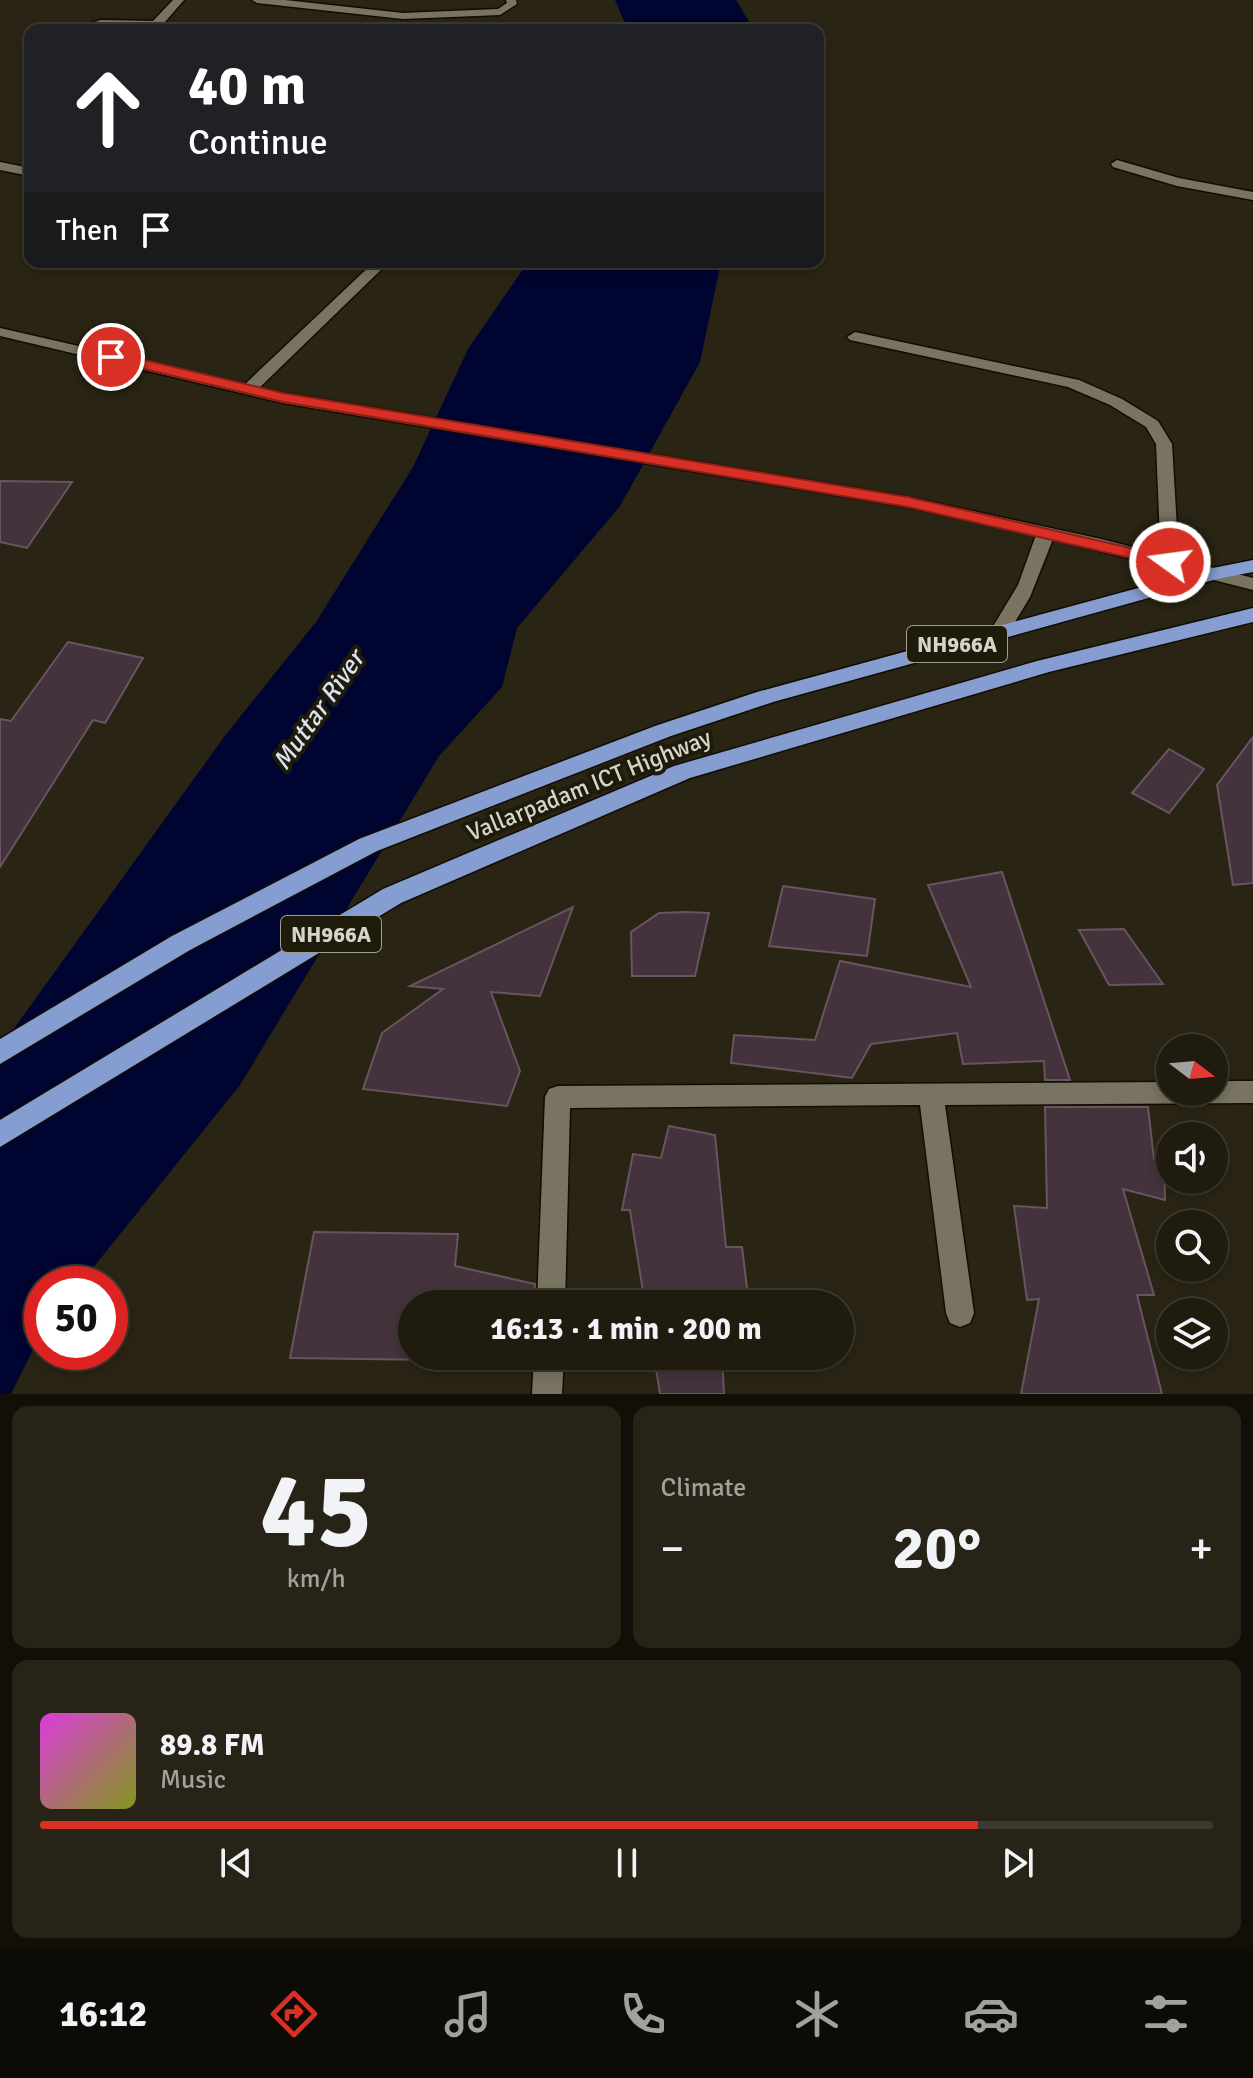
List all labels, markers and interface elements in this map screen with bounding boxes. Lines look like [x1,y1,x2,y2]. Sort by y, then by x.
text: 40 m [188,51,306,120]
icon: ahead [56,56,160,160]
text: Continue [188,120,328,165]
icon: arrive [134,208,178,252]
text: Then [56,212,118,249]
pin [77,323,145,391]
icon: arrive [89,335,133,379]
position arrow [1128,520,1212,604]
road number: NH966A [907,626,1007,662]
water label: Muttar River [266,642,374,776]
street label: Vallarpadam ICT Highway [462,722,716,848]
road number: NH966A [281,916,381,952]
north arrow [1156,1034,1228,1106]
map controls [1156,1034,1228,1370]
button: sound [1156,1122,1228,1194]
button: search [1156,1210,1228,1282]
speed limit sign: 50 [24,1266,128,1370]
button: layers [1156,1298,1228,1370]
text: 16:13 · 1 min · 200 m [490,1311,762,1348]
text: 45 [260,1447,372,1575]
text: Climate [661,1472,746,1504]
text: 20° [892,1512,981,1586]
text: − [661,1522,684,1576]
text: + [1189,1522,1213,1576]
text: km/h [287,1563,346,1595]
text: 89.8 FM [160,1727,265,1764]
text: Music [160,1764,226,1796]
icon: previous [214,1841,258,1885]
icon: pause [605,1841,649,1885]
icon: next [996,1841,1040,1885]
icon: directions [266,1986,322,2042]
icon: music [440,1986,496,2042]
icon: phone [615,1986,671,2042]
icon: climate [789,1986,845,2042]
icon: car [963,1986,1019,2042]
icon: filters [1138,1986,1194,2042]
text: 16:12 [59,1992,148,2037]

